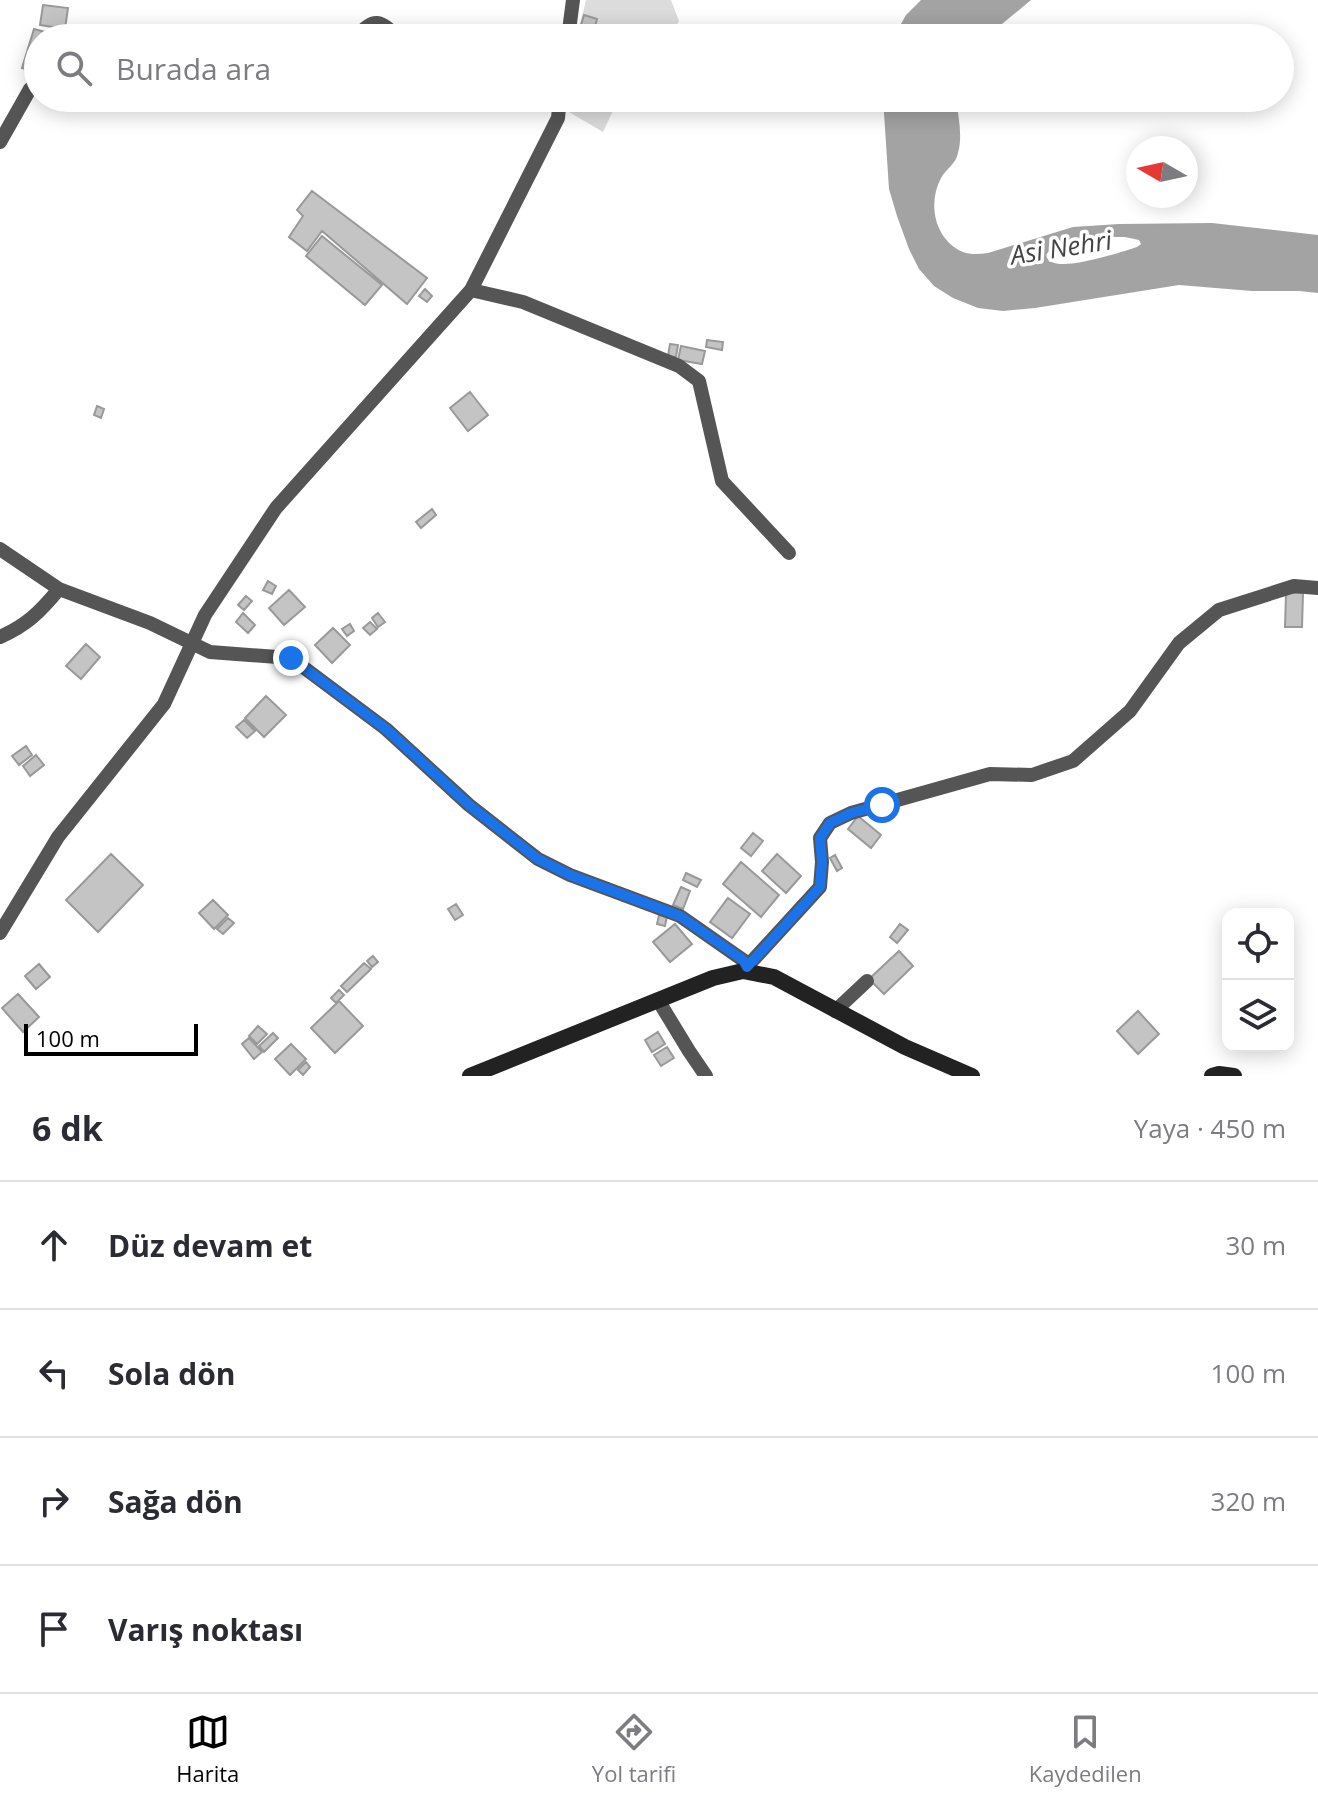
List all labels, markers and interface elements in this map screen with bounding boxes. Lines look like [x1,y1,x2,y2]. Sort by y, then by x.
search box [24,24,1294,112]
icon: search [52,46,96,90]
text: Burada ara [116,48,271,89]
north arrow [1126,136,1198,208]
water label: Asi Nehri [1006,221,1115,273]
route end [273,640,309,676]
route start [864,787,900,823]
map controls [1222,908,1294,1052]
button: locate [1222,908,1294,980]
button: layers [1222,980,1294,1052]
scale bar [24,1020,198,1056]
text: 100 m [36,1023,100,1053]
text: 6 dk [32,1105,103,1151]
text: Yaya · 450 m [1134,1110,1286,1146]
icon: ahead [32,1223,76,1267]
text: Düz devam et [108,1225,312,1266]
text: 30 m [1225,1227,1286,1263]
icon: left [32,1351,76,1395]
text: Sola dön [108,1353,235,1394]
text: 100 m [1211,1355,1286,1391]
icon: right [32,1479,76,1523]
text: Sağa dön [108,1481,243,1522]
text: 320 m [1211,1483,1286,1519]
icon: arrive [32,1607,76,1651]
text: Varış noktası [108,1609,303,1650]
tab: Harita [176,1710,239,1788]
tab: Yol tarifi [592,1710,676,1788]
tab: Kaydedilen [1029,1710,1142,1788]

